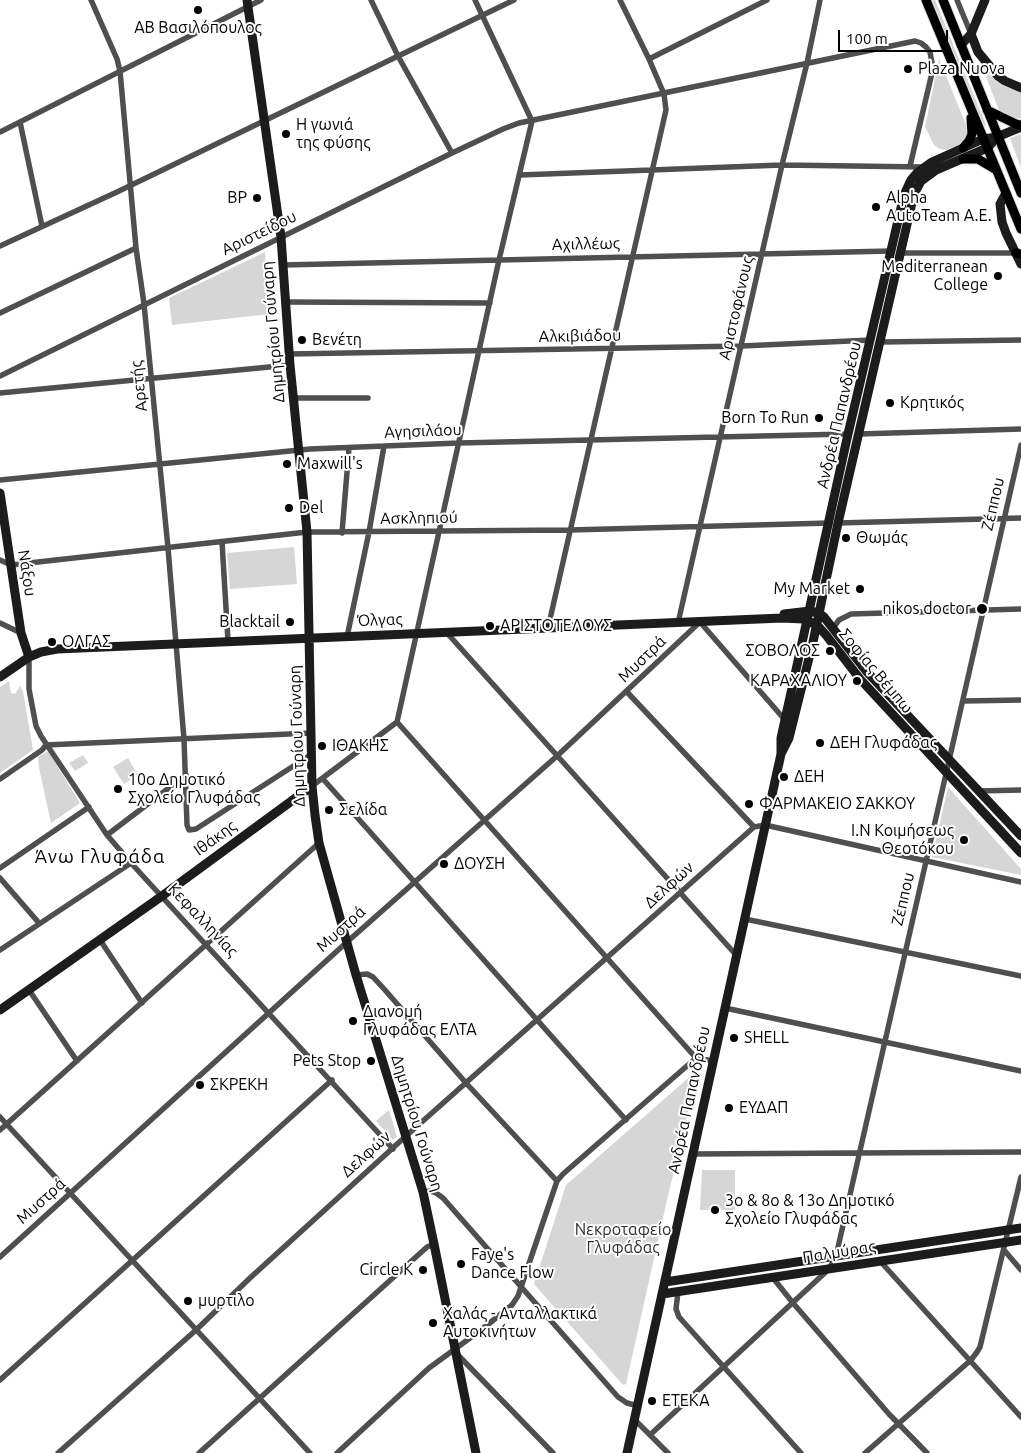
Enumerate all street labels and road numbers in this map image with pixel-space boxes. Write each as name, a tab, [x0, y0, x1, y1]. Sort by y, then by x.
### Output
street label: Αριστείδου	[218, 207, 300, 259]
street label: Αχιλλέως	[552, 234, 620, 254]
street label: Αριστοφάνους	[715, 254, 757, 362]
street label: Δημητρίου Γούναρη	[257, 260, 289, 404]
street label: Αλκιβιάδου	[539, 326, 621, 346]
street label: Ανδρέα Παπανδρέου	[813, 340, 865, 490]
street label: Αρετής	[127, 360, 151, 412]
street label: Αγησιλάου	[384, 420, 462, 442]
street label: Ζέππου	[978, 476, 1008, 532]
street label: Ασκληπιού	[380, 508, 458, 528]
street label: Νάξου	[14, 548, 40, 598]
street label: Όλγας	[357, 610, 403, 630]
street label: Σοφίας Βέμπω	[835, 625, 917, 717]
street label: Μυστρά	[614, 632, 670, 686]
street label: Δημητρίου Γούναρη	[285, 665, 309, 807]
street label: Ιθάκης	[190, 816, 240, 860]
street label: Δελφών	[640, 858, 698, 912]
street label: Ζέππου	[888, 871, 918, 927]
street label: Κεφαλληνίας	[164, 879, 242, 961]
street label: Μυστρά	[313, 902, 369, 956]
street label: Ανδρέα Παπανδρέου	[664, 1025, 714, 1175]
street label: Δημητρίου Γούναρη	[387, 1052, 447, 1194]
street label: Δελφών	[337, 1127, 395, 1181]
street label: Μυστρά	[13, 1174, 69, 1228]
street label: Παλμύρας	[801, 1237, 877, 1267]

